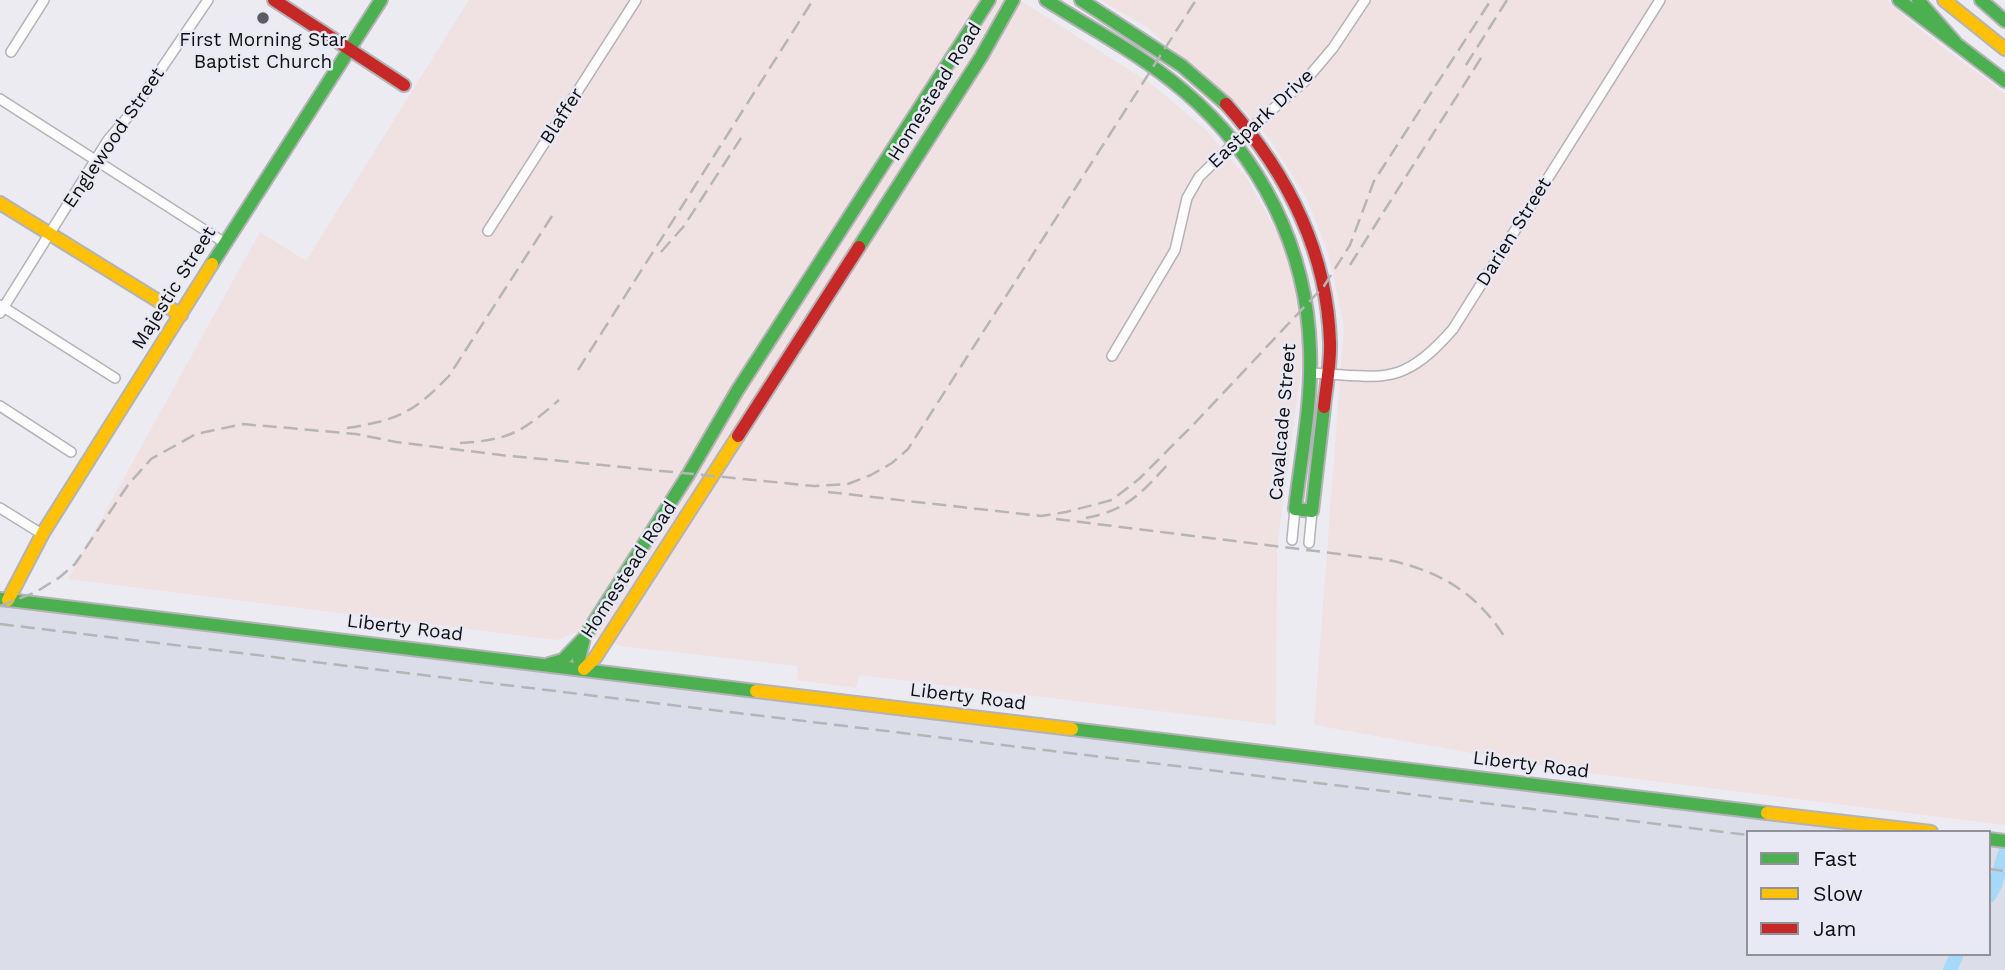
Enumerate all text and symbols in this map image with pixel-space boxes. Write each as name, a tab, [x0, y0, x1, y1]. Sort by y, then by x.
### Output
marker: First Morning Star Baptist Church	[255, 10, 271, 26]
street label: Homestead Road	[883, 19, 987, 165]
place label: First Morning Star Baptist Church	[179, 29, 347, 73]
street label: Englewood Street	[59, 63, 169, 213]
street label: Eastpark Drive	[1204, 64, 1318, 174]
street label: Blaffer	[535, 84, 589, 148]
street label: Darien Street	[1472, 174, 1556, 290]
street label: Majestic Street	[127, 223, 221, 353]
street label: Cavalcade Street	[1265, 343, 1301, 501]
street label: Homestead Road	[576, 497, 682, 643]
street label: Liberty Road	[345, 610, 465, 646]
street label: Liberty Road	[908, 679, 1028, 715]
street label: Liberty Road	[1471, 747, 1591, 783]
legend	[1746, 830, 1991, 956]
text: Fast	[1813, 846, 1857, 871]
text: Slow	[1813, 881, 1863, 906]
text: Jam	[1813, 916, 1856, 941]

